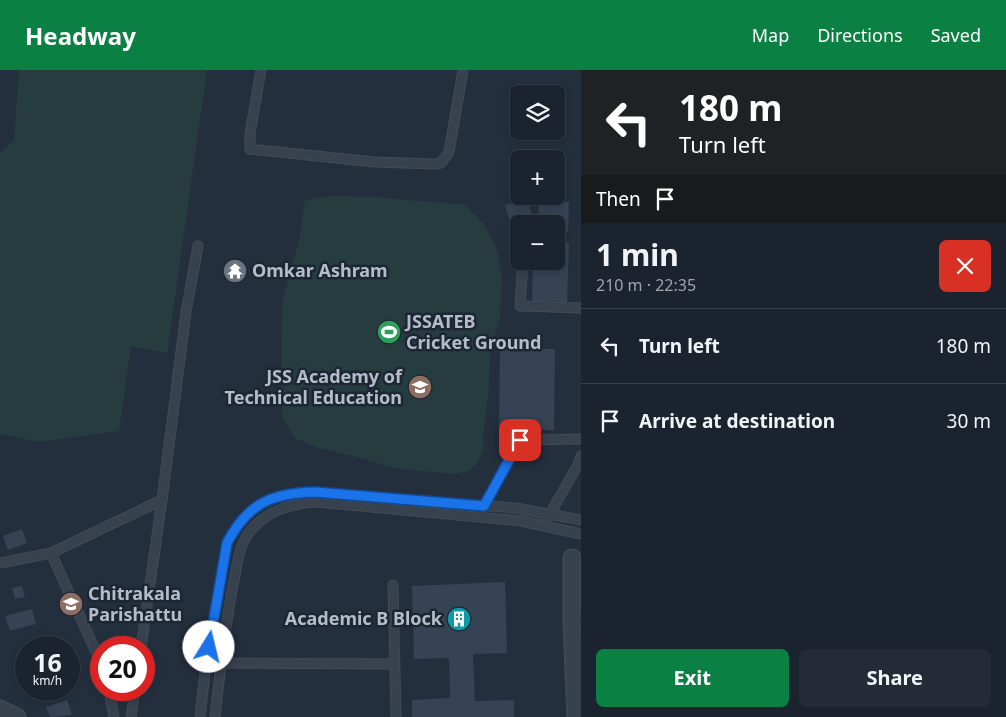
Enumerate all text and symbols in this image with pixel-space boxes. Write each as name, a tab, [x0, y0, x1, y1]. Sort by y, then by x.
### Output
text: Headway	[25, 19, 136, 52]
text: Map	[752, 23, 789, 47]
text: Directions	[817, 23, 903, 47]
text: Saved	[931, 23, 981, 47]
text: 180 m	[679, 84, 782, 131]
map controls	[510, 85, 565, 270]
button: layers	[510, 85, 565, 140]
icon: left	[596, 90, 661, 155]
text: Turn left	[679, 129, 766, 159]
button: +	[510, 150, 565, 205]
icon: arrive	[651, 185, 679, 213]
text: Then	[596, 186, 641, 212]
button: −	[510, 215, 565, 270]
text: 1 min	[596, 234, 679, 275]
button: close	[939, 240, 991, 292]
temple icon: Omkar Ashram	[222, 258, 248, 284]
place label: Omkar Ashram	[252, 258, 388, 282]
text: 210 m · 22:35	[596, 274, 696, 296]
place label: JSSATEB Cricket Ground	[404, 309, 541, 354]
sports icon: JSSATEB Cricket Ground	[376, 319, 402, 345]
icon: left	[596, 332, 624, 360]
text: Turn left	[639, 333, 720, 359]
text: 180 m	[936, 333, 991, 359]
place label: JSS Academy of Technical Education	[225, 364, 403, 409]
school or university icon: JSS Academy of Technical Education	[407, 374, 433, 400]
icon: arrive	[596, 407, 624, 435]
text: Arrive at destination	[639, 408, 835, 434]
text: 30 m	[947, 408, 991, 434]
pin	[499, 419, 541, 461]
icon: arrive	[506, 426, 534, 454]
place label: Chitrakala Parishattu	[88, 581, 182, 626]
school or university icon: Chitrakala Parishattu	[58, 591, 84, 617]
place label: Academic B Block	[285, 606, 443, 630]
building icon: Academic B Block	[446, 606, 472, 632]
position arrow	[182, 620, 234, 672]
speed limit sign: 20	[90, 636, 155, 701]
text: 16	[33, 645, 62, 679]
button: Exit	[596, 649, 789, 707]
button: Share	[799, 649, 991, 707]
text: km/h	[33, 672, 62, 689]

